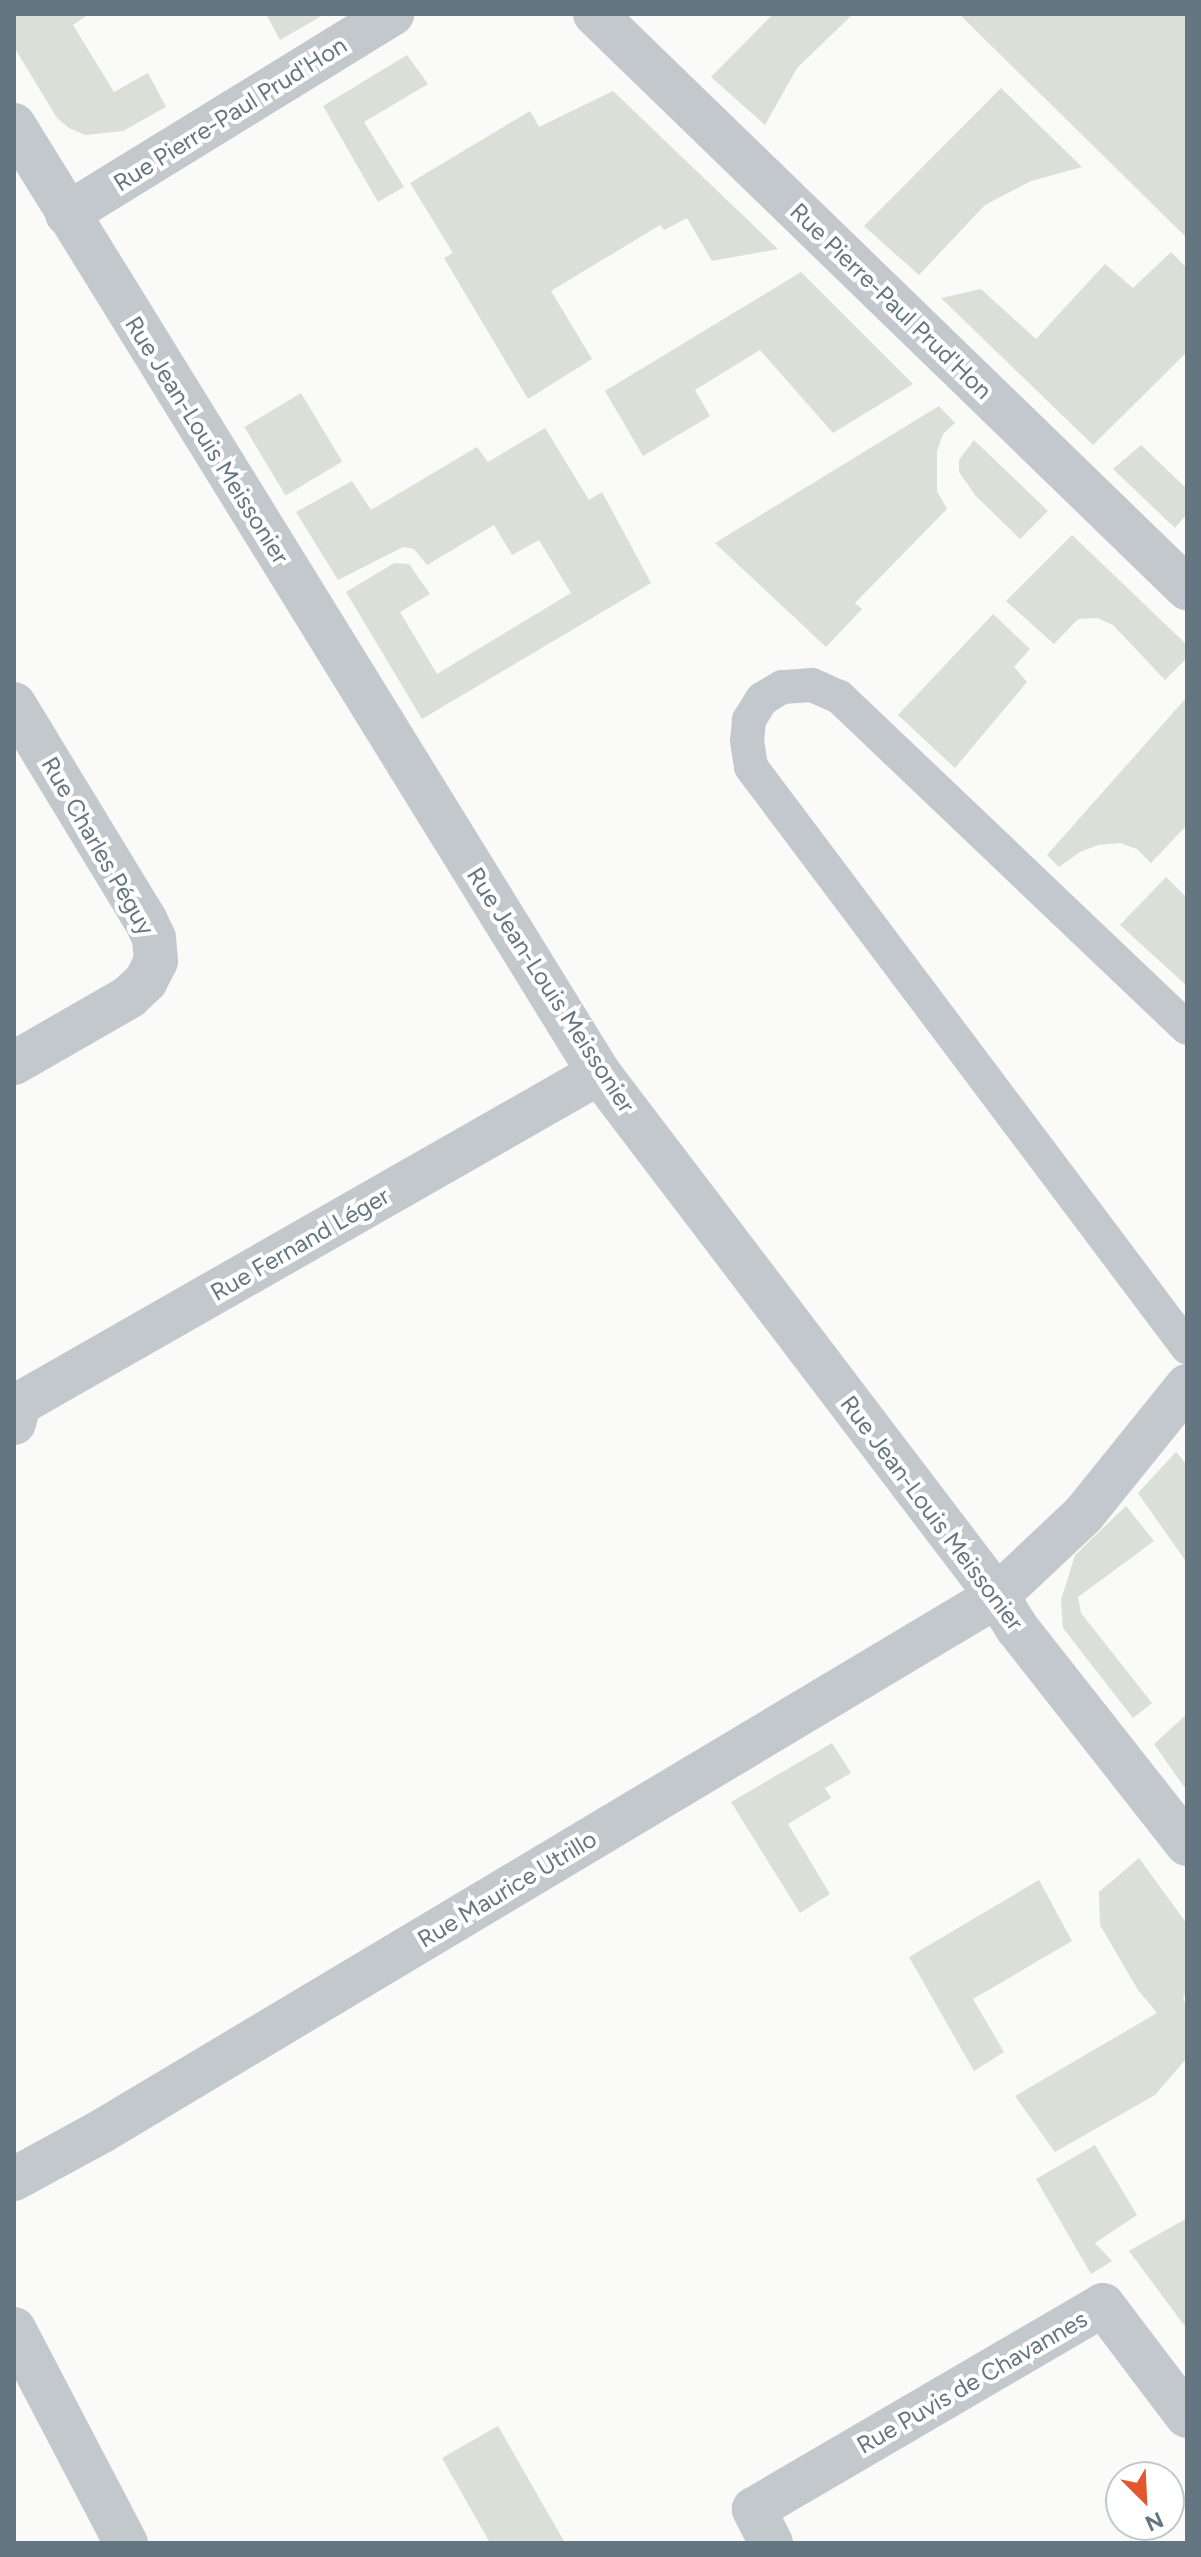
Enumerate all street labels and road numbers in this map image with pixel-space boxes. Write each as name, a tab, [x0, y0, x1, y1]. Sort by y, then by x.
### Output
street label: Rue Pierre-Paul Prud'Hon	[108, 30, 352, 198]
street label: Rue Pierre-Paul Prud'Hon	[784, 197, 998, 405]
street label: Rue Jean-Louis Meissonier	[119, 311, 295, 569]
street label: Rue Charles Péguy	[35, 752, 161, 940]
street label: Rue Jean-Louis Meissonier	[461, 862, 641, 1118]
street label: Rue Fernand Léger	[206, 1181, 394, 1307]
street label: Rue Jean-Louis Meissonier	[834, 1390, 1030, 1636]
street label: Rue Maurice Utrillo	[412, 1824, 602, 1954]
street label: Rue Puvis de Chavannes	[852, 2304, 1092, 2460]

